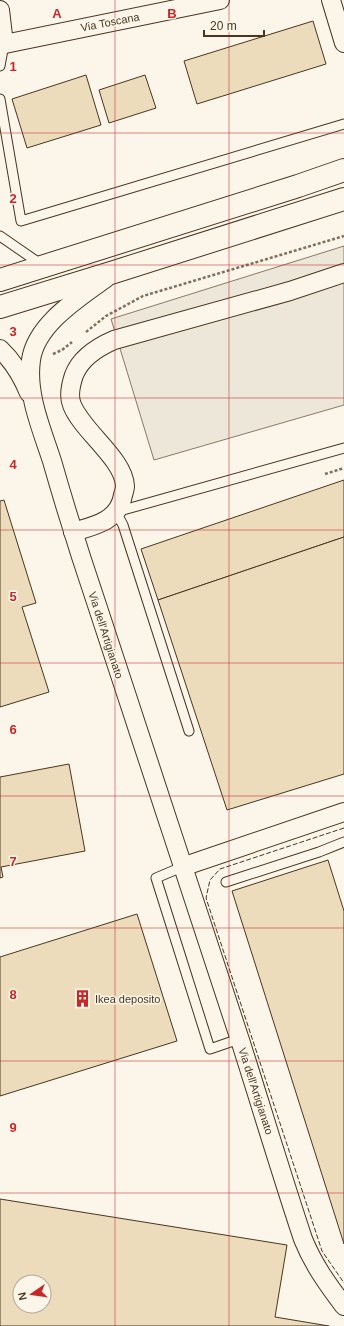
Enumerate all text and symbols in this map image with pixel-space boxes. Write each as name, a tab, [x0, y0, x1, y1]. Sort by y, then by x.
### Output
text: A	[52, 6, 62, 21]
text: B	[167, 6, 177, 21]
street label: Via Toscana	[80, 10, 141, 34]
scale bar	[204, 12, 264, 38]
text: 20 m	[210, 19, 237, 33]
text: 1	[9, 59, 17, 74]
text: 2	[9, 191, 17, 206]
text: 3	[9, 324, 17, 339]
text: 4	[9, 457, 17, 472]
text: 5	[9, 589, 17, 604]
street label: Via dell'Artigianato	[86, 590, 126, 680]
text: 6	[9, 722, 17, 737]
text: 7	[9, 854, 17, 869]
text: 8	[9, 987, 17, 1002]
building icon: Ikea deposito	[72, 989, 92, 1009]
place label: Ikea deposito	[95, 993, 160, 1005]
street label: Via dell'Artigianato	[236, 1046, 276, 1136]
text: 9	[9, 1120, 17, 1135]
north arrow	[12, 1274, 52, 1314]
text: N	[16, 1291, 29, 1301]

